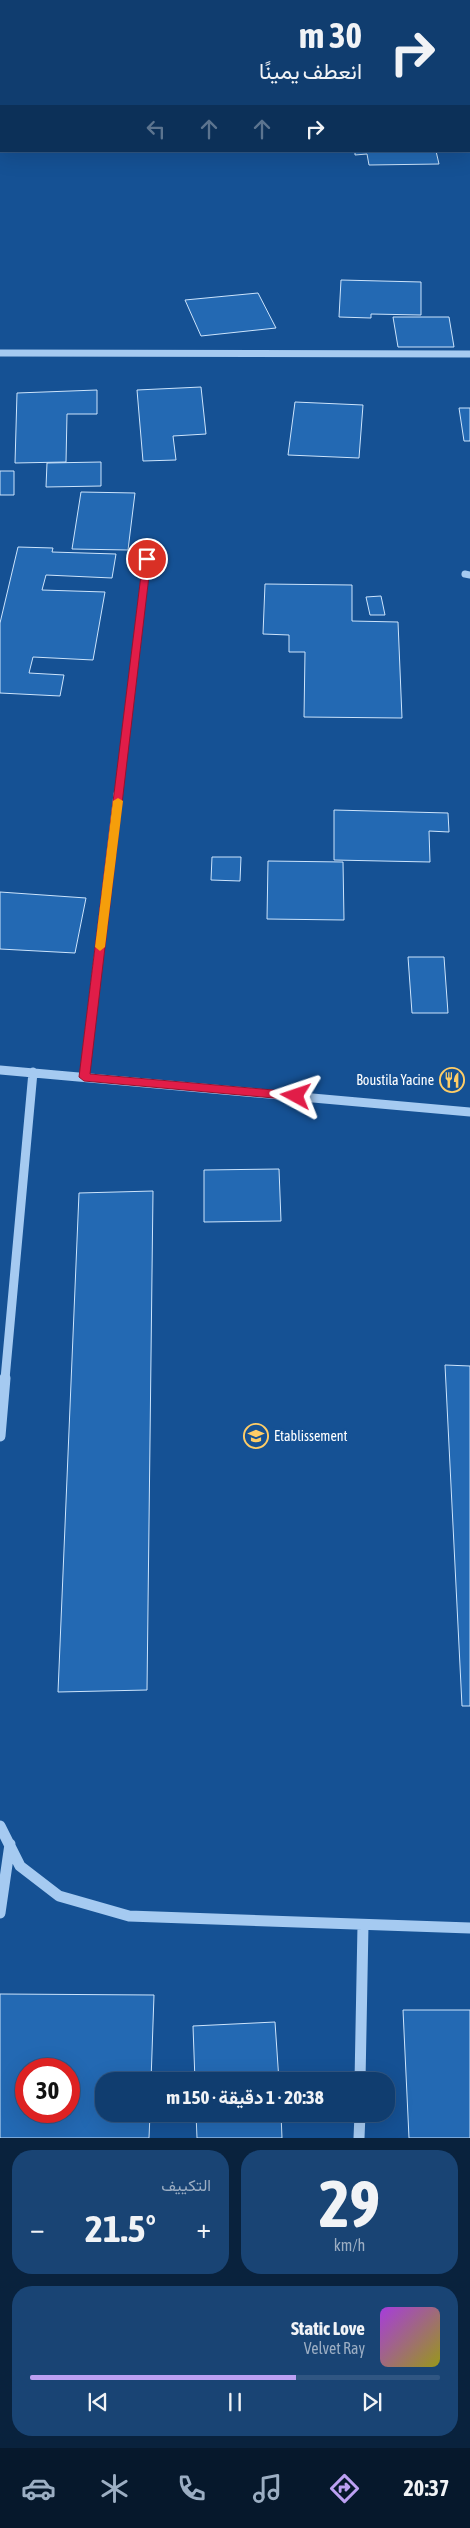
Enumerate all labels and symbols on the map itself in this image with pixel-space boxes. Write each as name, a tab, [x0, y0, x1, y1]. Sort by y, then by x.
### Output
pin	[126, 538, 168, 580]
restaurant icon: Boustila Yacine	[439, 1067, 465, 1093]
position arrow	[269, 1069, 321, 1121]
place label: Boustila Yacine	[356, 1072, 434, 1088]
school or university icon: Etablissement	[243, 1423, 269, 1449]
place label: Etablissement	[274, 1428, 348, 1444]
speed limit sign: 30	[15, 2058, 80, 2123]

